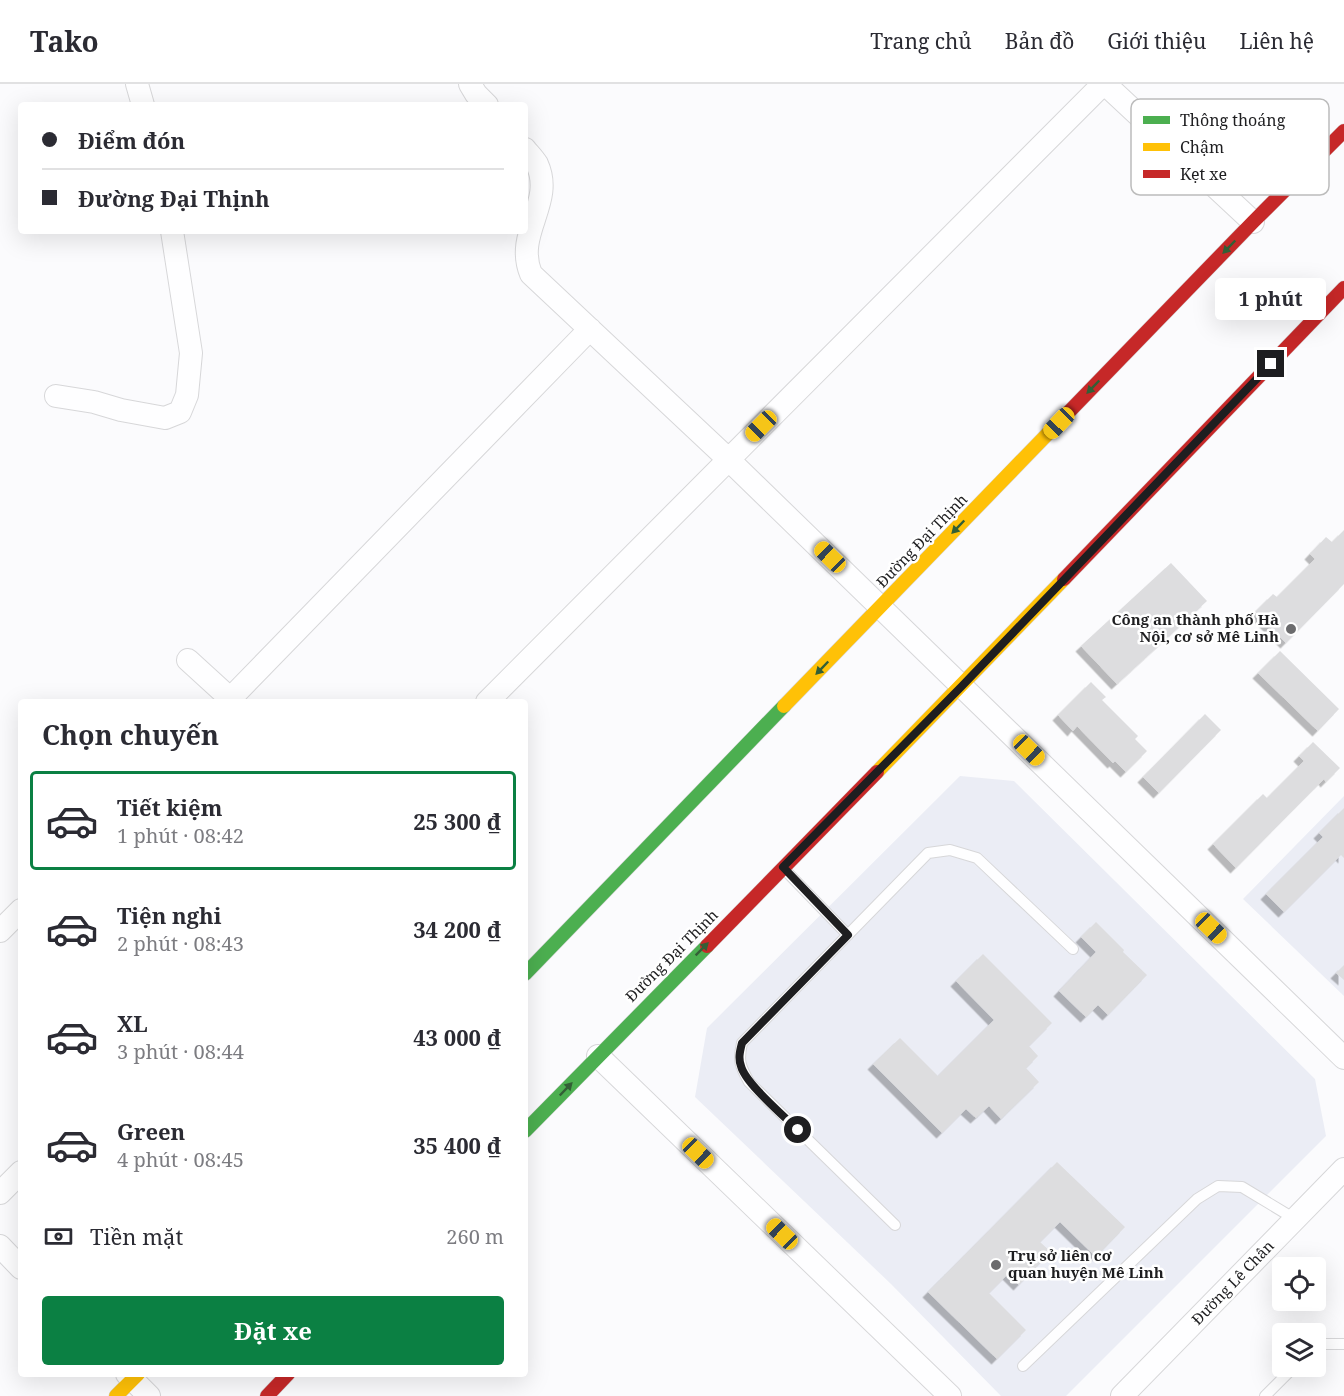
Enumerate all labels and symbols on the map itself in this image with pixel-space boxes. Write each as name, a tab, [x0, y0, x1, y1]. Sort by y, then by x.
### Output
legend	[1131, 99, 1329, 195]
text: Thông thoáng	[1180, 109, 1286, 131]
text: Chậm	[1180, 136, 1224, 158]
text: Kẹt xe	[1180, 163, 1227, 185]
one-way arrow	[1222, 240, 1236, 254]
callout: 1 phút	[1216, 277, 1326, 319]
route end	[1257, 350, 1284, 377]
one-way arrow	[1086, 380, 1100, 395]
car	[1040, 404, 1078, 442]
car	[742, 407, 780, 445]
street label: Đường Đại Thịnh	[871, 489, 971, 591]
one-way arrow	[951, 520, 965, 534]
car	[811, 538, 849, 576]
place label: Công an thành phố Hà Nội, cơ sở Mê Linh	[1111, 609, 1279, 646]
marker: Công an thành phố Hà Nội, cơ sở Mê Linh	[1284, 622, 1298, 636]
one-way arrow	[815, 660, 829, 675]
car	[1010, 731, 1048, 769]
street label: Đường Đại Thịnh	[621, 904, 722, 1006]
car	[1192, 909, 1230, 947]
one-way arrow	[695, 943, 709, 957]
one-way arrow	[558, 1082, 572, 1096]
route start	[784, 1116, 811, 1143]
car	[679, 1134, 717, 1172]
car	[763, 1215, 801, 1253]
street label: Đường Lê Chân	[1187, 1235, 1278, 1329]
place label: Trụ sở liên cơ quan huyện Mê Linh	[1008, 1245, 1164, 1282]
marker: Trụ sở liên cơ quan huyện Mê Linh	[989, 1258, 1003, 1272]

